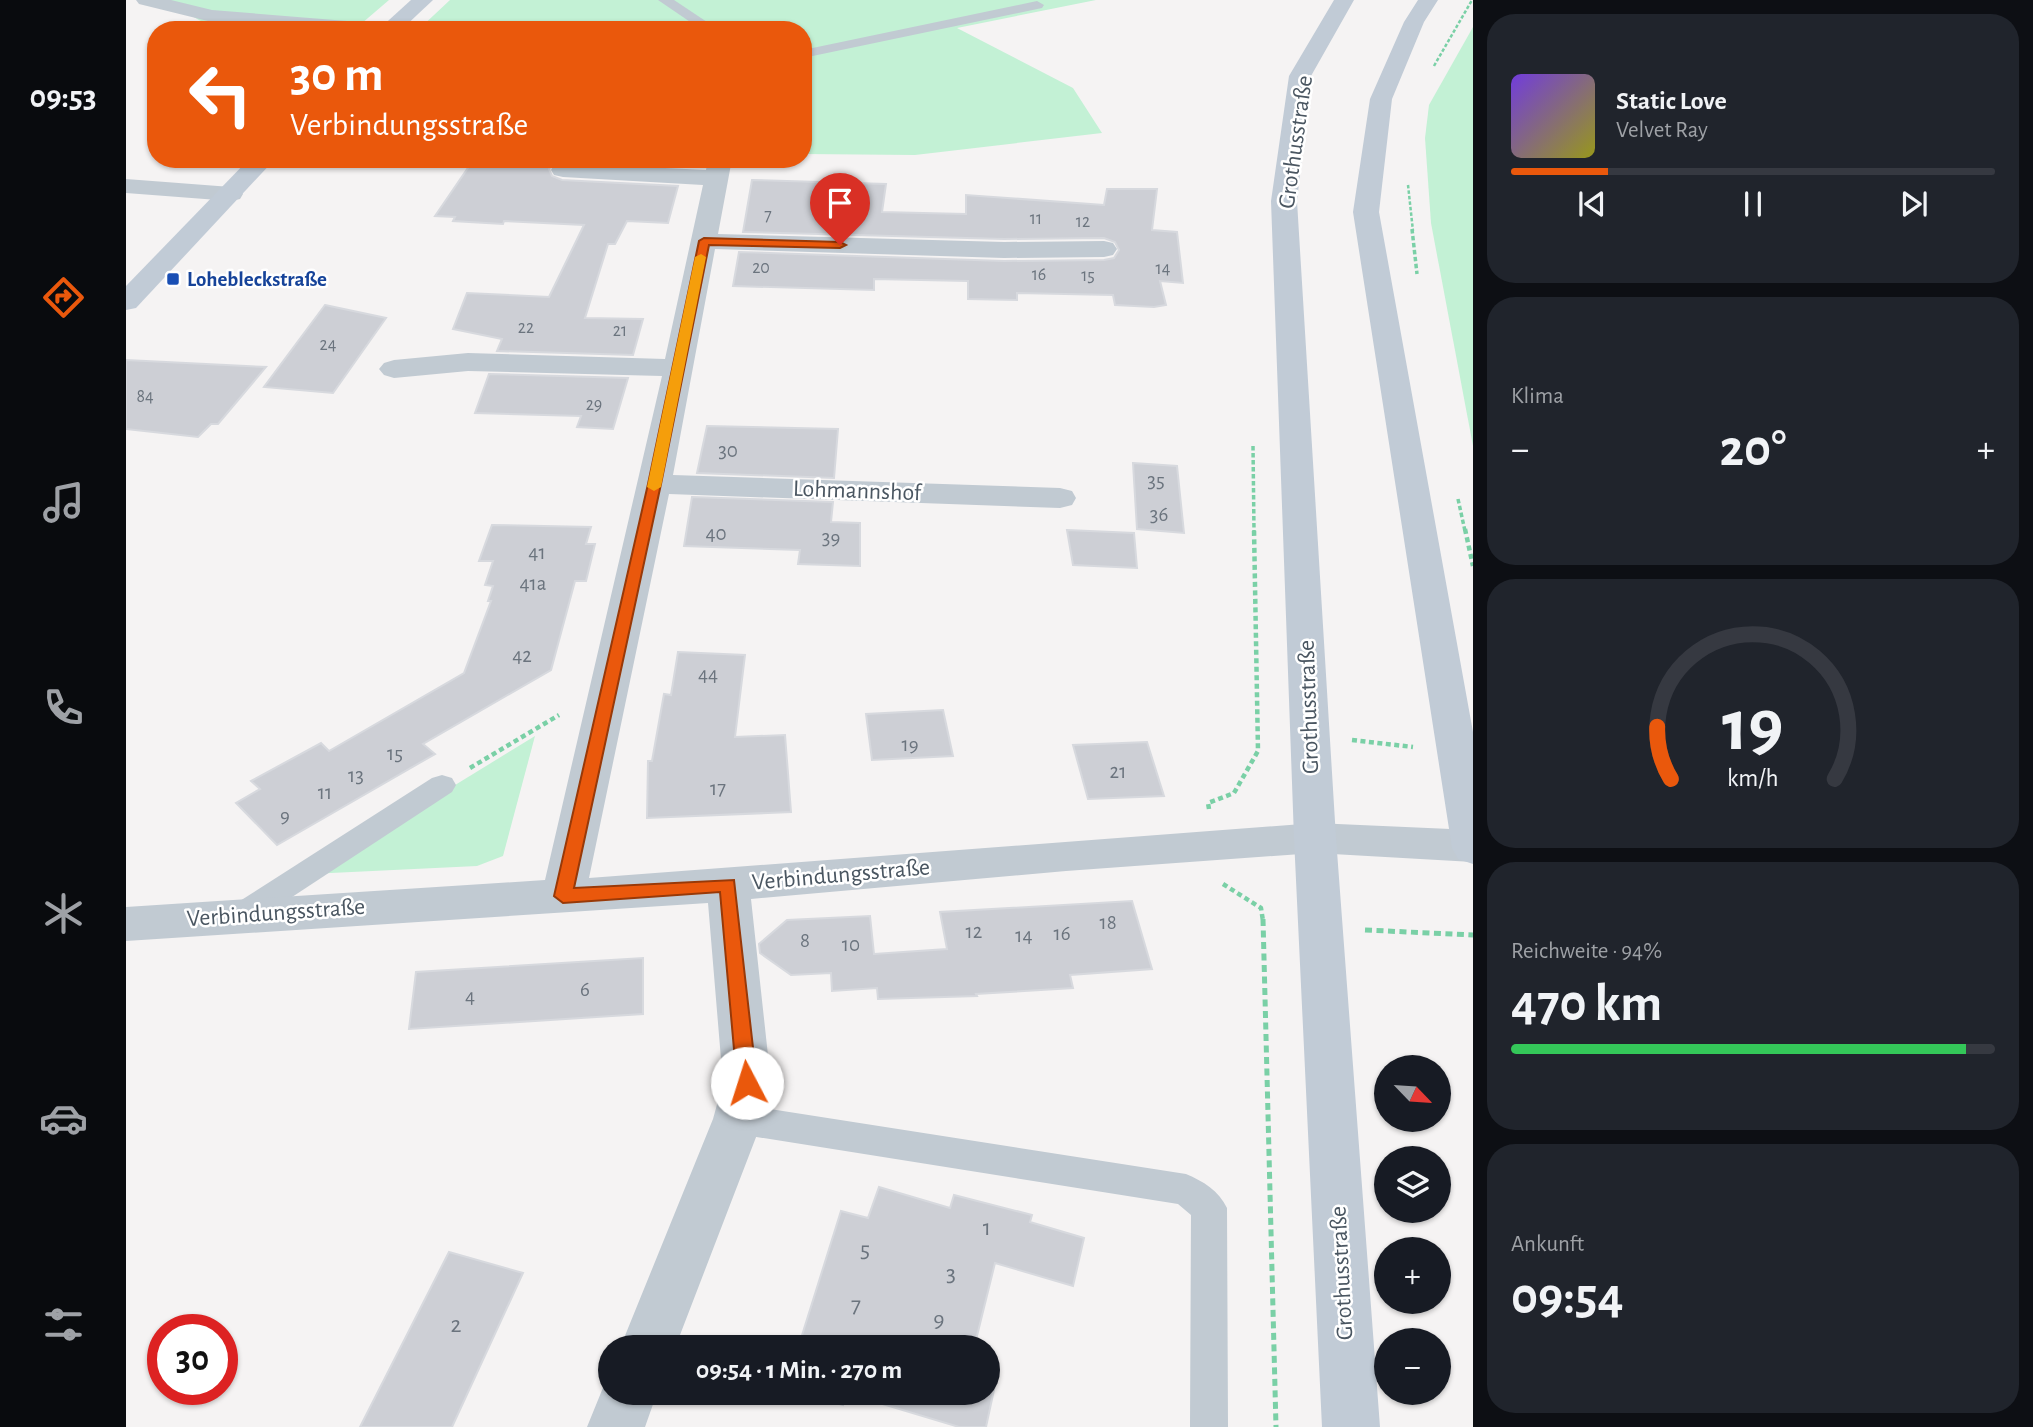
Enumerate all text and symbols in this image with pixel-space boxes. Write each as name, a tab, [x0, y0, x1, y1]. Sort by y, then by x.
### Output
icon: left	[175, 49, 266, 140]
text: 30 m	[290, 51, 384, 100]
street label: Grothusstraße	[1275, 74, 1317, 210]
text: 09:53	[29, 81, 97, 113]
text: Static Love	[1616, 88, 1727, 114]
text: Verbindungsstraße	[290, 109, 528, 141]
text: Velvet Ray	[1616, 119, 1708, 142]
pin	[810, 173, 870, 245]
icon: arrive	[821, 184, 859, 222]
icon: previous	[1573, 185, 1611, 223]
icon: pause	[1734, 185, 1772, 223]
icon: next	[1895, 185, 1933, 223]
house number: 7	[764, 207, 772, 225]
house number: 11	[1030, 210, 1042, 228]
house number: 12	[1076, 213, 1090, 231]
house number: 20	[752, 259, 770, 277]
house number: 14	[1156, 260, 1171, 278]
house number: 16	[1032, 266, 1046, 284]
house number: 15	[1081, 267, 1095, 285]
place label: Lohebleckstraße	[187, 269, 327, 290]
marker: Lohebleckstraße	[165, 271, 181, 287]
icon: directions	[39, 273, 88, 322]
house number: 22	[518, 319, 534, 337]
house number: 21	[613, 322, 627, 340]
house number: 24	[320, 336, 337, 354]
text: Klima	[1511, 385, 1564, 408]
house number: 84	[136, 388, 154, 406]
house number: 29	[586, 396, 602, 414]
text: 20°	[1720, 423, 1786, 475]
text: −	[1511, 431, 1529, 469]
text: +	[1977, 431, 1995, 469]
house number: 30	[718, 440, 738, 461]
house number: 35	[1147, 470, 1165, 491]
street label: Lohmannshof	[793, 477, 923, 505]
icon: music	[39, 478, 88, 527]
house number: 36	[1150, 504, 1168, 525]
house number: 40	[705, 523, 727, 544]
house number: 39	[822, 527, 840, 548]
house number: 41	[528, 542, 546, 563]
house number: 41a	[519, 573, 547, 594]
street label: Grothusstraße	[1295, 640, 1323, 774]
house number: 42	[512, 645, 532, 666]
house number: 44	[698, 664, 718, 685]
icon: phone	[39, 683, 88, 732]
text: 19	[1722, 692, 1784, 765]
house number: 19	[901, 734, 919, 755]
house number: 15	[387, 743, 403, 764]
house number: 21	[1110, 761, 1126, 782]
house number: 13	[348, 765, 364, 786]
text: km/h	[1727, 766, 1779, 791]
house number: 17	[710, 778, 726, 799]
house number: 11	[318, 782, 332, 803]
house number: 9	[280, 805, 290, 826]
street label: Verbindungsstraße	[751, 855, 931, 895]
icon: climate	[39, 889, 88, 938]
street label: Verbindungsstraße	[186, 895, 366, 931]
house number: 18	[1099, 912, 1117, 933]
house number: 12	[966, 921, 982, 942]
house number: 16	[1053, 923, 1071, 944]
house number: 14	[1015, 925, 1033, 946]
house number: 8	[800, 930, 810, 951]
house number: 10	[842, 934, 860, 955]
text: Reichweite · 94%	[1511, 940, 1662, 963]
text: 470 km	[1511, 978, 1662, 1030]
house number: 6	[580, 979, 590, 1000]
house number: 4	[465, 986, 475, 1007]
position arrow	[710, 1046, 784, 1120]
north arrow	[1374, 1055, 1451, 1132]
map controls	[1374, 1055, 1451, 1405]
icon: car	[39, 1094, 88, 1143]
button: layers	[1374, 1146, 1451, 1223]
street label: Grothusstraße	[1327, 1205, 1357, 1341]
house number: 1	[983, 1216, 991, 1240]
text: Ankunft	[1511, 1233, 1584, 1256]
button: +	[1374, 1237, 1451, 1314]
house number: 5	[860, 1238, 870, 1262]
house number: 3	[946, 1262, 956, 1286]
text: 09:54	[1511, 1271, 1624, 1323]
house number: 7	[851, 1293, 861, 1317]
icon: filters	[39, 1300, 88, 1349]
house number: 9	[933, 1308, 945, 1332]
house number: 2	[451, 1313, 462, 1337]
speed limit sign: 30	[147, 1314, 238, 1405]
button: −	[1374, 1328, 1451, 1405]
text: 09:54 · 1 Min. · 270 m	[696, 1357, 902, 1383]

